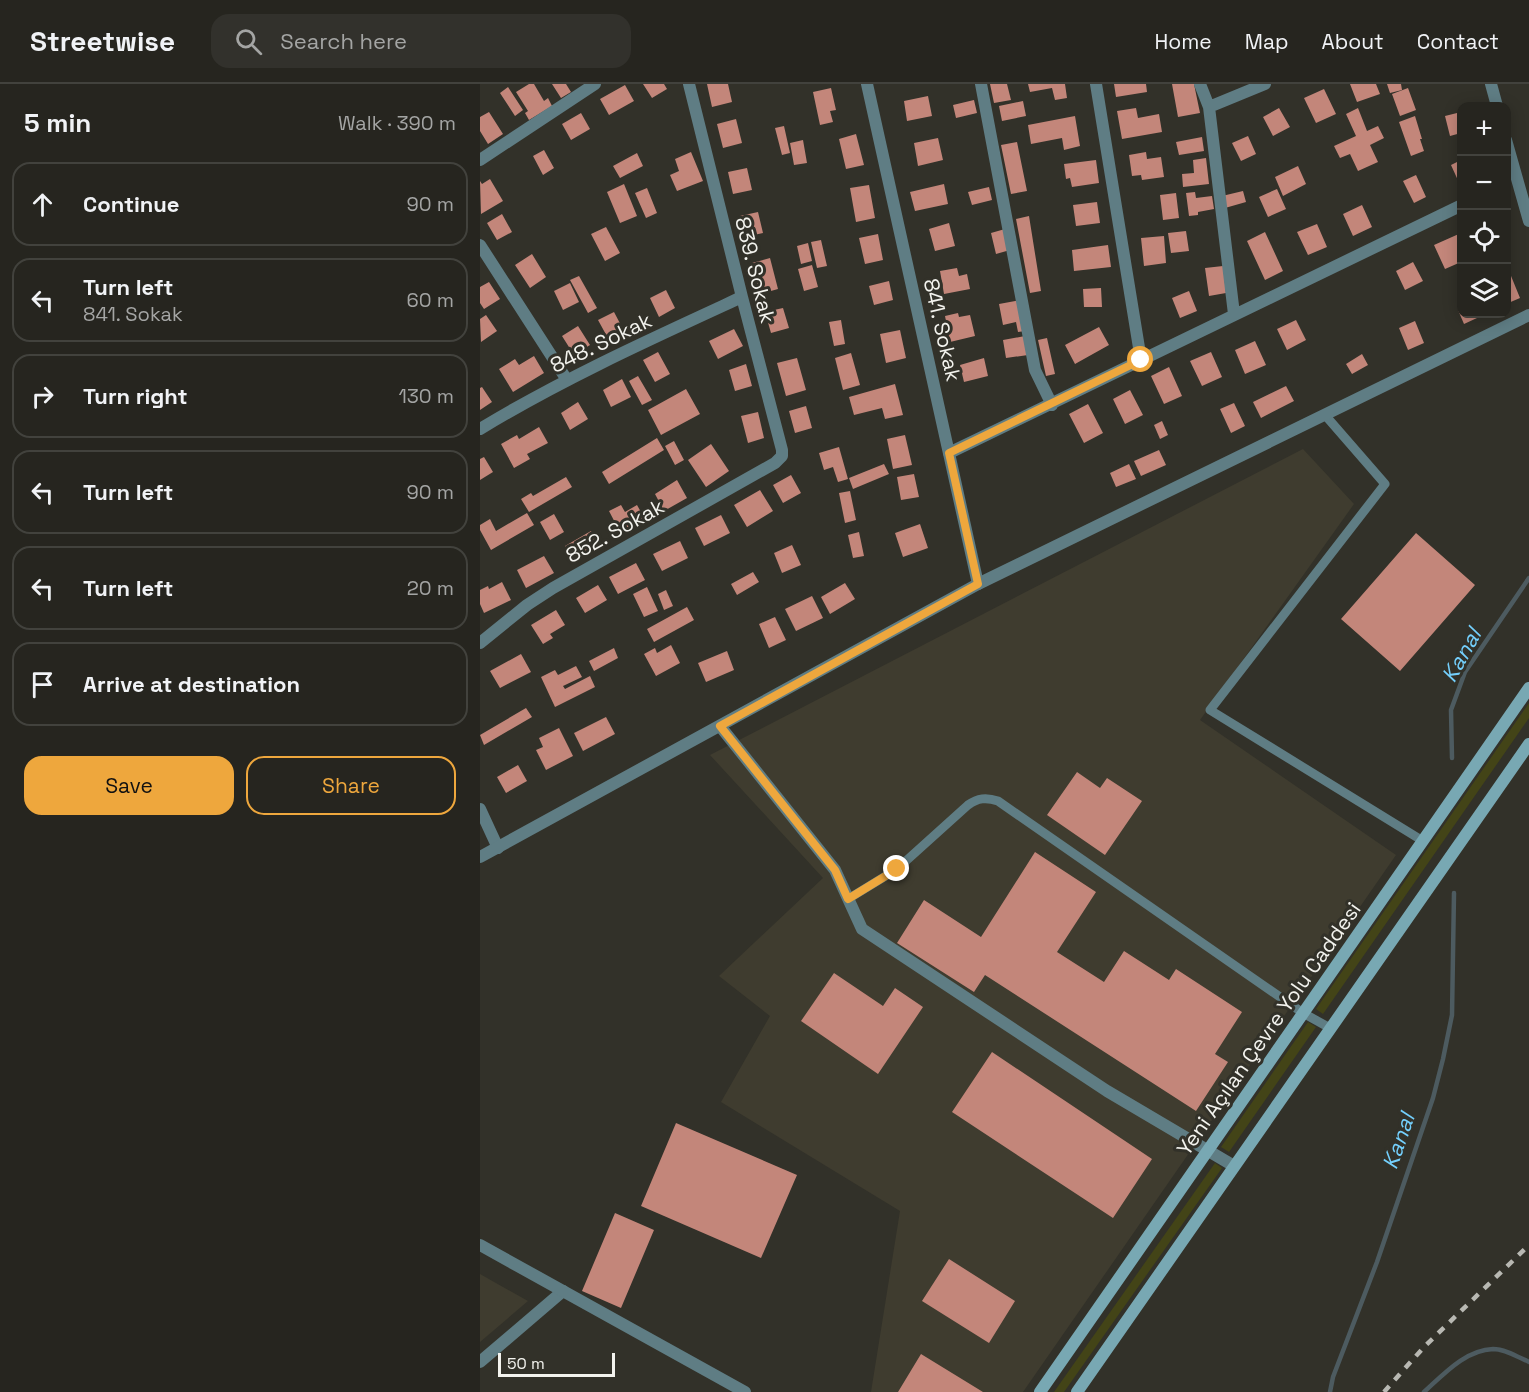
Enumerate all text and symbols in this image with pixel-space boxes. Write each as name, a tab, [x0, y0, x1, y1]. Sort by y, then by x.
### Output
search box	[211, 14, 631, 68]
text: Streetwise	[30, 23, 175, 59]
icon: search	[232, 25, 265, 58]
text: Search here	[280, 27, 407, 55]
text: Home	[1154, 28, 1212, 55]
text: Map	[1245, 28, 1289, 55]
text: About	[1322, 28, 1384, 55]
text: Contact	[1417, 28, 1499, 55]
map controls	[1457, 102, 1511, 318]
button: +	[1457, 102, 1511, 156]
text: 5 min	[24, 106, 91, 140]
text: Walk · 390 m	[338, 110, 456, 136]
button: −	[1457, 156, 1511, 210]
icon: ahead	[26, 188, 59, 221]
text: Continue	[83, 190, 179, 218]
text: 90 m	[407, 191, 454, 217]
button: locate	[1457, 210, 1511, 264]
street label: 839. Sokak	[729, 214, 782, 326]
button: layers	[1457, 264, 1511, 318]
text: Turn left	[83, 273, 173, 301]
street label: 841. Sokak	[918, 276, 967, 384]
icon: left	[26, 284, 59, 317]
text: 60 m	[407, 287, 454, 313]
text: 841. Sokak	[83, 301, 183, 327]
street label: 848. Sokak	[546, 306, 656, 379]
route start	[1127, 346, 1153, 372]
icon: right	[26, 380, 59, 413]
text: Turn right	[83, 382, 188, 410]
text: 130 m	[398, 383, 454, 409]
icon: left	[26, 476, 59, 509]
text: Turn left	[83, 478, 173, 506]
text: 90 m	[407, 479, 454, 505]
street label: 852. Sokak	[561, 492, 669, 569]
icon: left	[26, 572, 59, 605]
text: Turn left	[83, 574, 173, 602]
text: 20 m	[407, 575, 454, 601]
water label: Kanal	[1435, 621, 1488, 687]
icon: arrive	[26, 668, 59, 701]
text: Arrive at destination	[83, 670, 300, 698]
button: Save	[24, 756, 234, 815]
button: Share	[246, 756, 456, 815]
route end	[883, 855, 909, 881]
street label: Yeni Açılan Çevre Yolu Caddesi	[1171, 897, 1367, 1161]
water label: Kanal	[1375, 1107, 1421, 1173]
scale bar	[498, 1350, 615, 1378]
text: 50 m	[507, 1353, 545, 1374]

